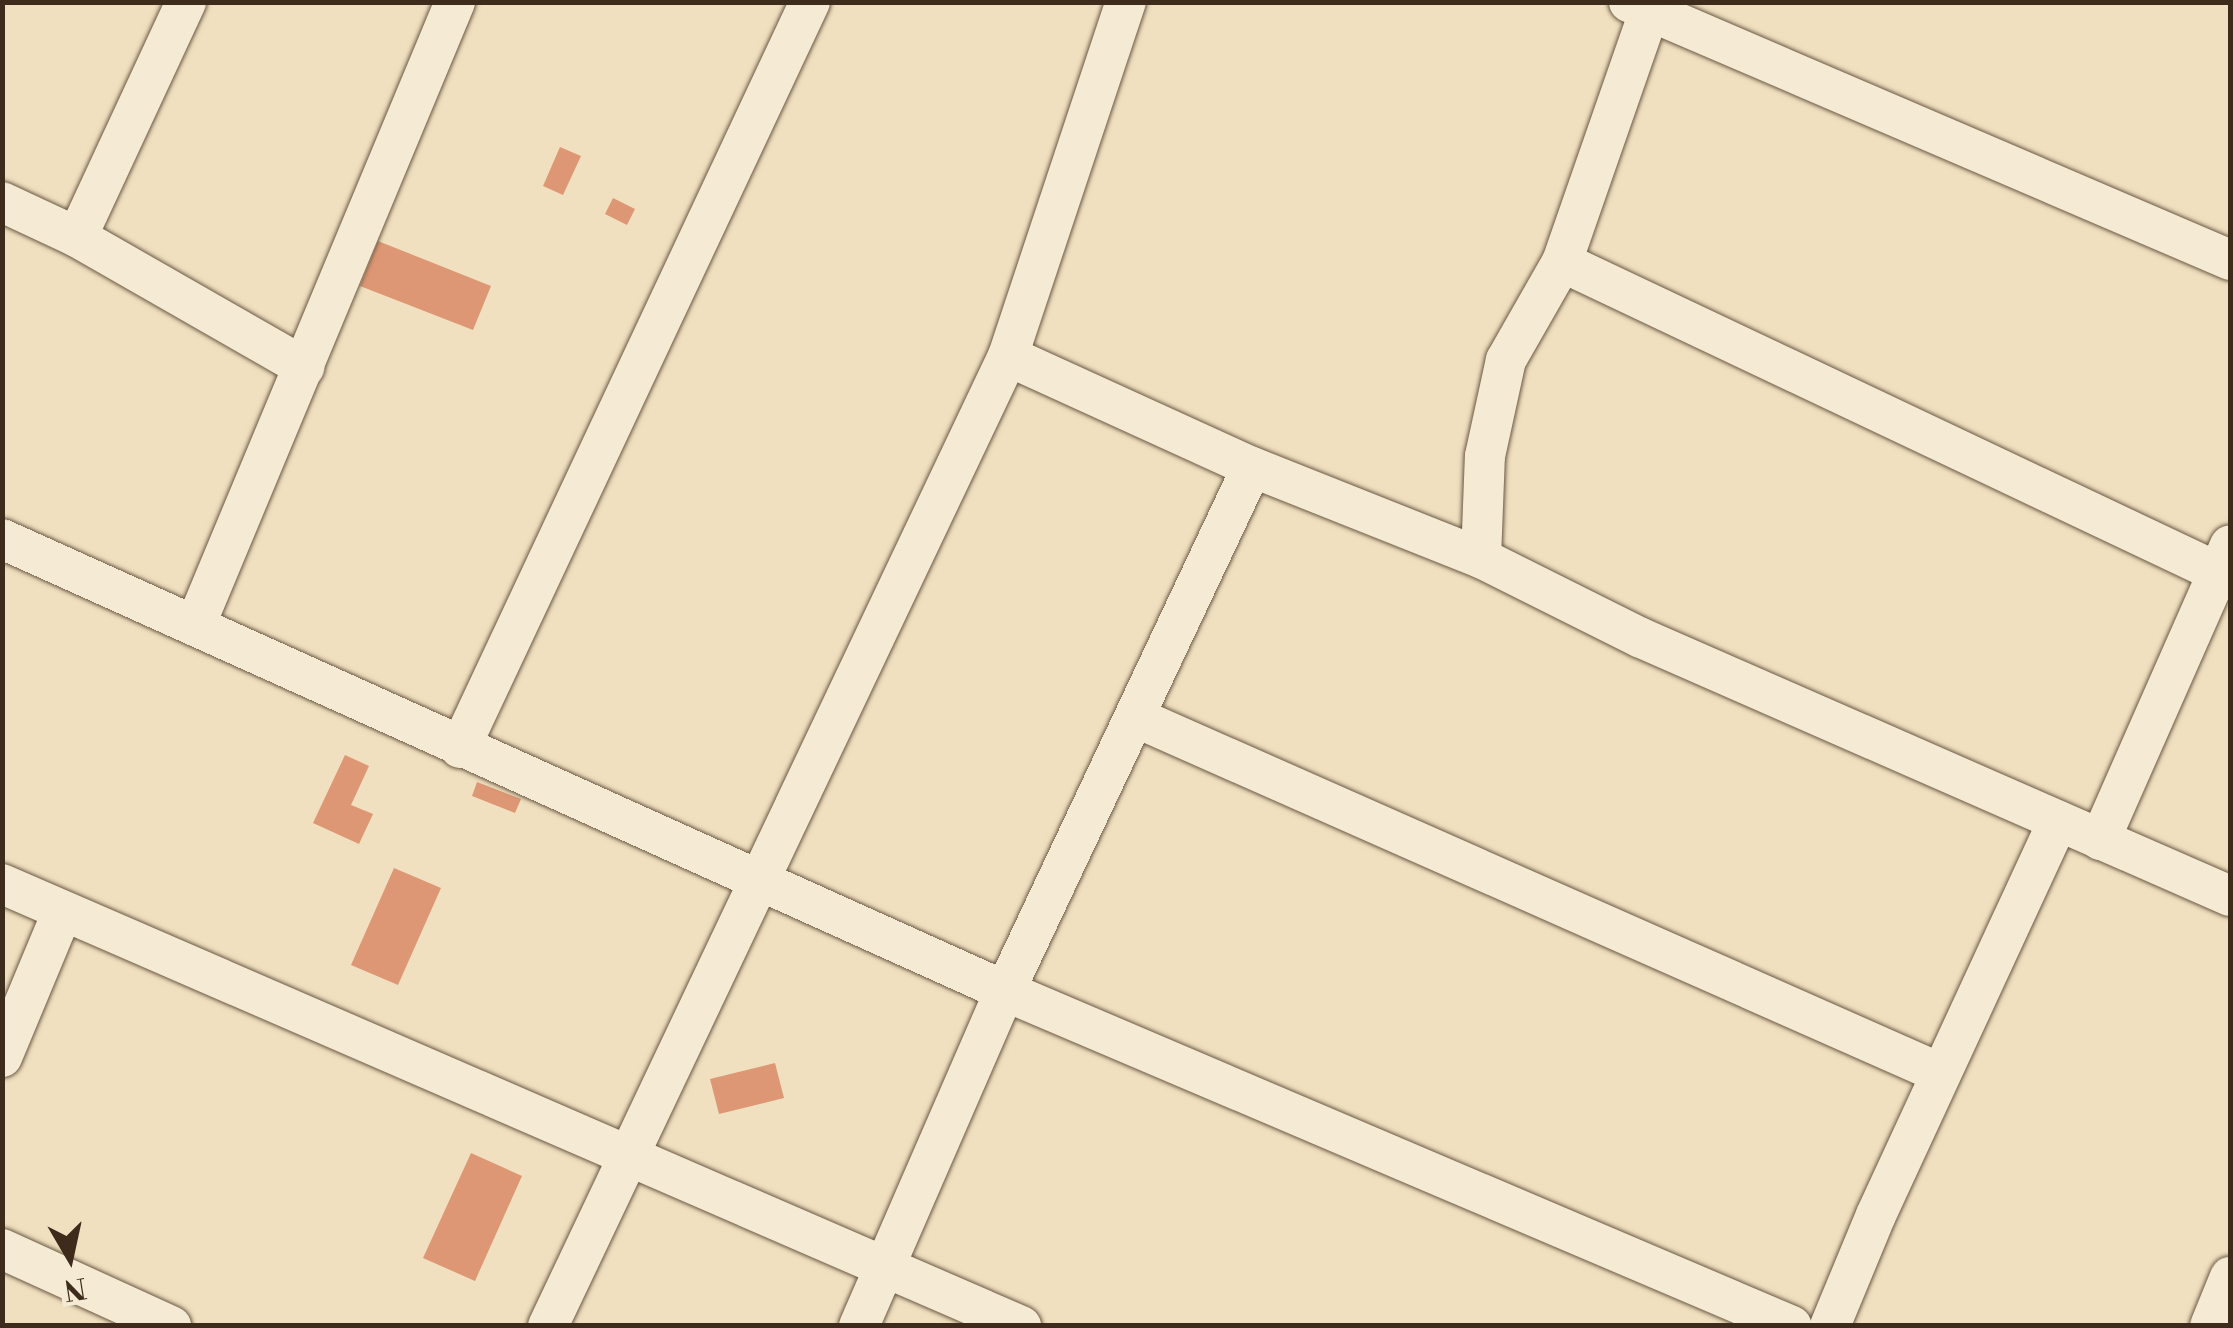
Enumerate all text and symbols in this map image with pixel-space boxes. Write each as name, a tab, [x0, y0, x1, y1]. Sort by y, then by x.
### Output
north arrow	[20, 1208, 120, 1308]
text: N	[61, 1269, 88, 1307]

